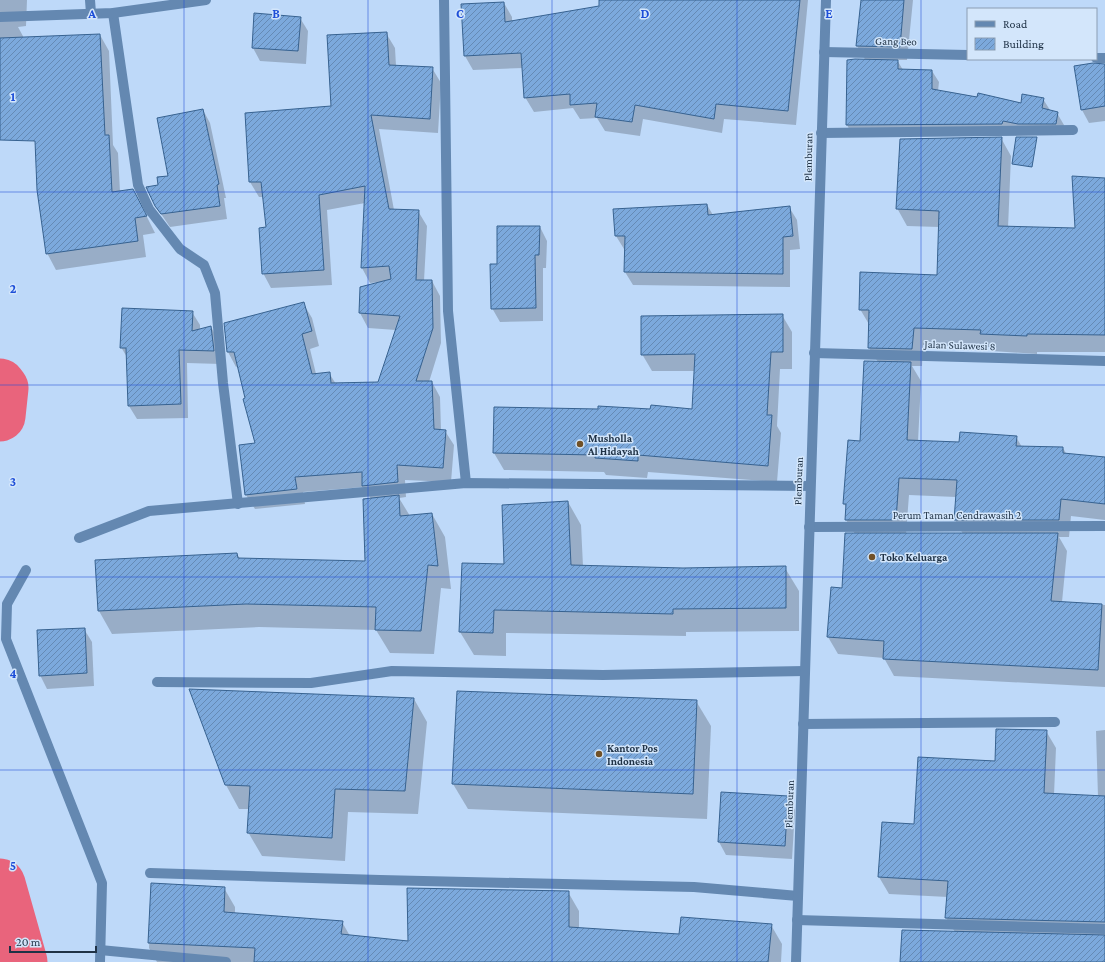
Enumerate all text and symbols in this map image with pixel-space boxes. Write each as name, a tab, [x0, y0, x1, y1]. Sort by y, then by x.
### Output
text: A	[87, 6, 96, 21]
text: B	[272, 6, 280, 21]
text: C	[456, 6, 464, 21]
text: D	[641, 6, 650, 21]
text: E	[825, 6, 833, 21]
legend	[967, 8, 1097, 60]
text: Road	[1003, 17, 1028, 31]
street label: Gang Beo	[875, 35, 917, 48]
text: Building	[1003, 37, 1044, 51]
text: 1	[11, 89, 16, 104]
street label: Plemburan	[802, 133, 814, 181]
text: 2	[10, 281, 17, 296]
street label: Jalan Sulawesi 8	[923, 338, 996, 353]
place label: Musholla Al Hidayah	[587, 432, 639, 457]
marker: Musholla Al Hidayah	[575, 439, 585, 449]
street label: Plemburan	[791, 457, 805, 505]
text: 3	[10, 474, 16, 489]
street label: Perum Taman Cendrawasih 2	[893, 509, 1021, 521]
place label: Toko Keluarga	[880, 551, 948, 563]
marker: Toko Keluarga	[867, 552, 877, 562]
text: 4	[9, 666, 17, 681]
place label: Kantor Pos Indonesia	[607, 742, 658, 767]
marker: Kantor Pos Indonesia	[594, 749, 604, 759]
street label: Plemburan	[782, 780, 796, 828]
text: 5	[10, 858, 16, 873]
scale bar	[10, 928, 96, 954]
text: 20 m	[16, 935, 41, 949]

